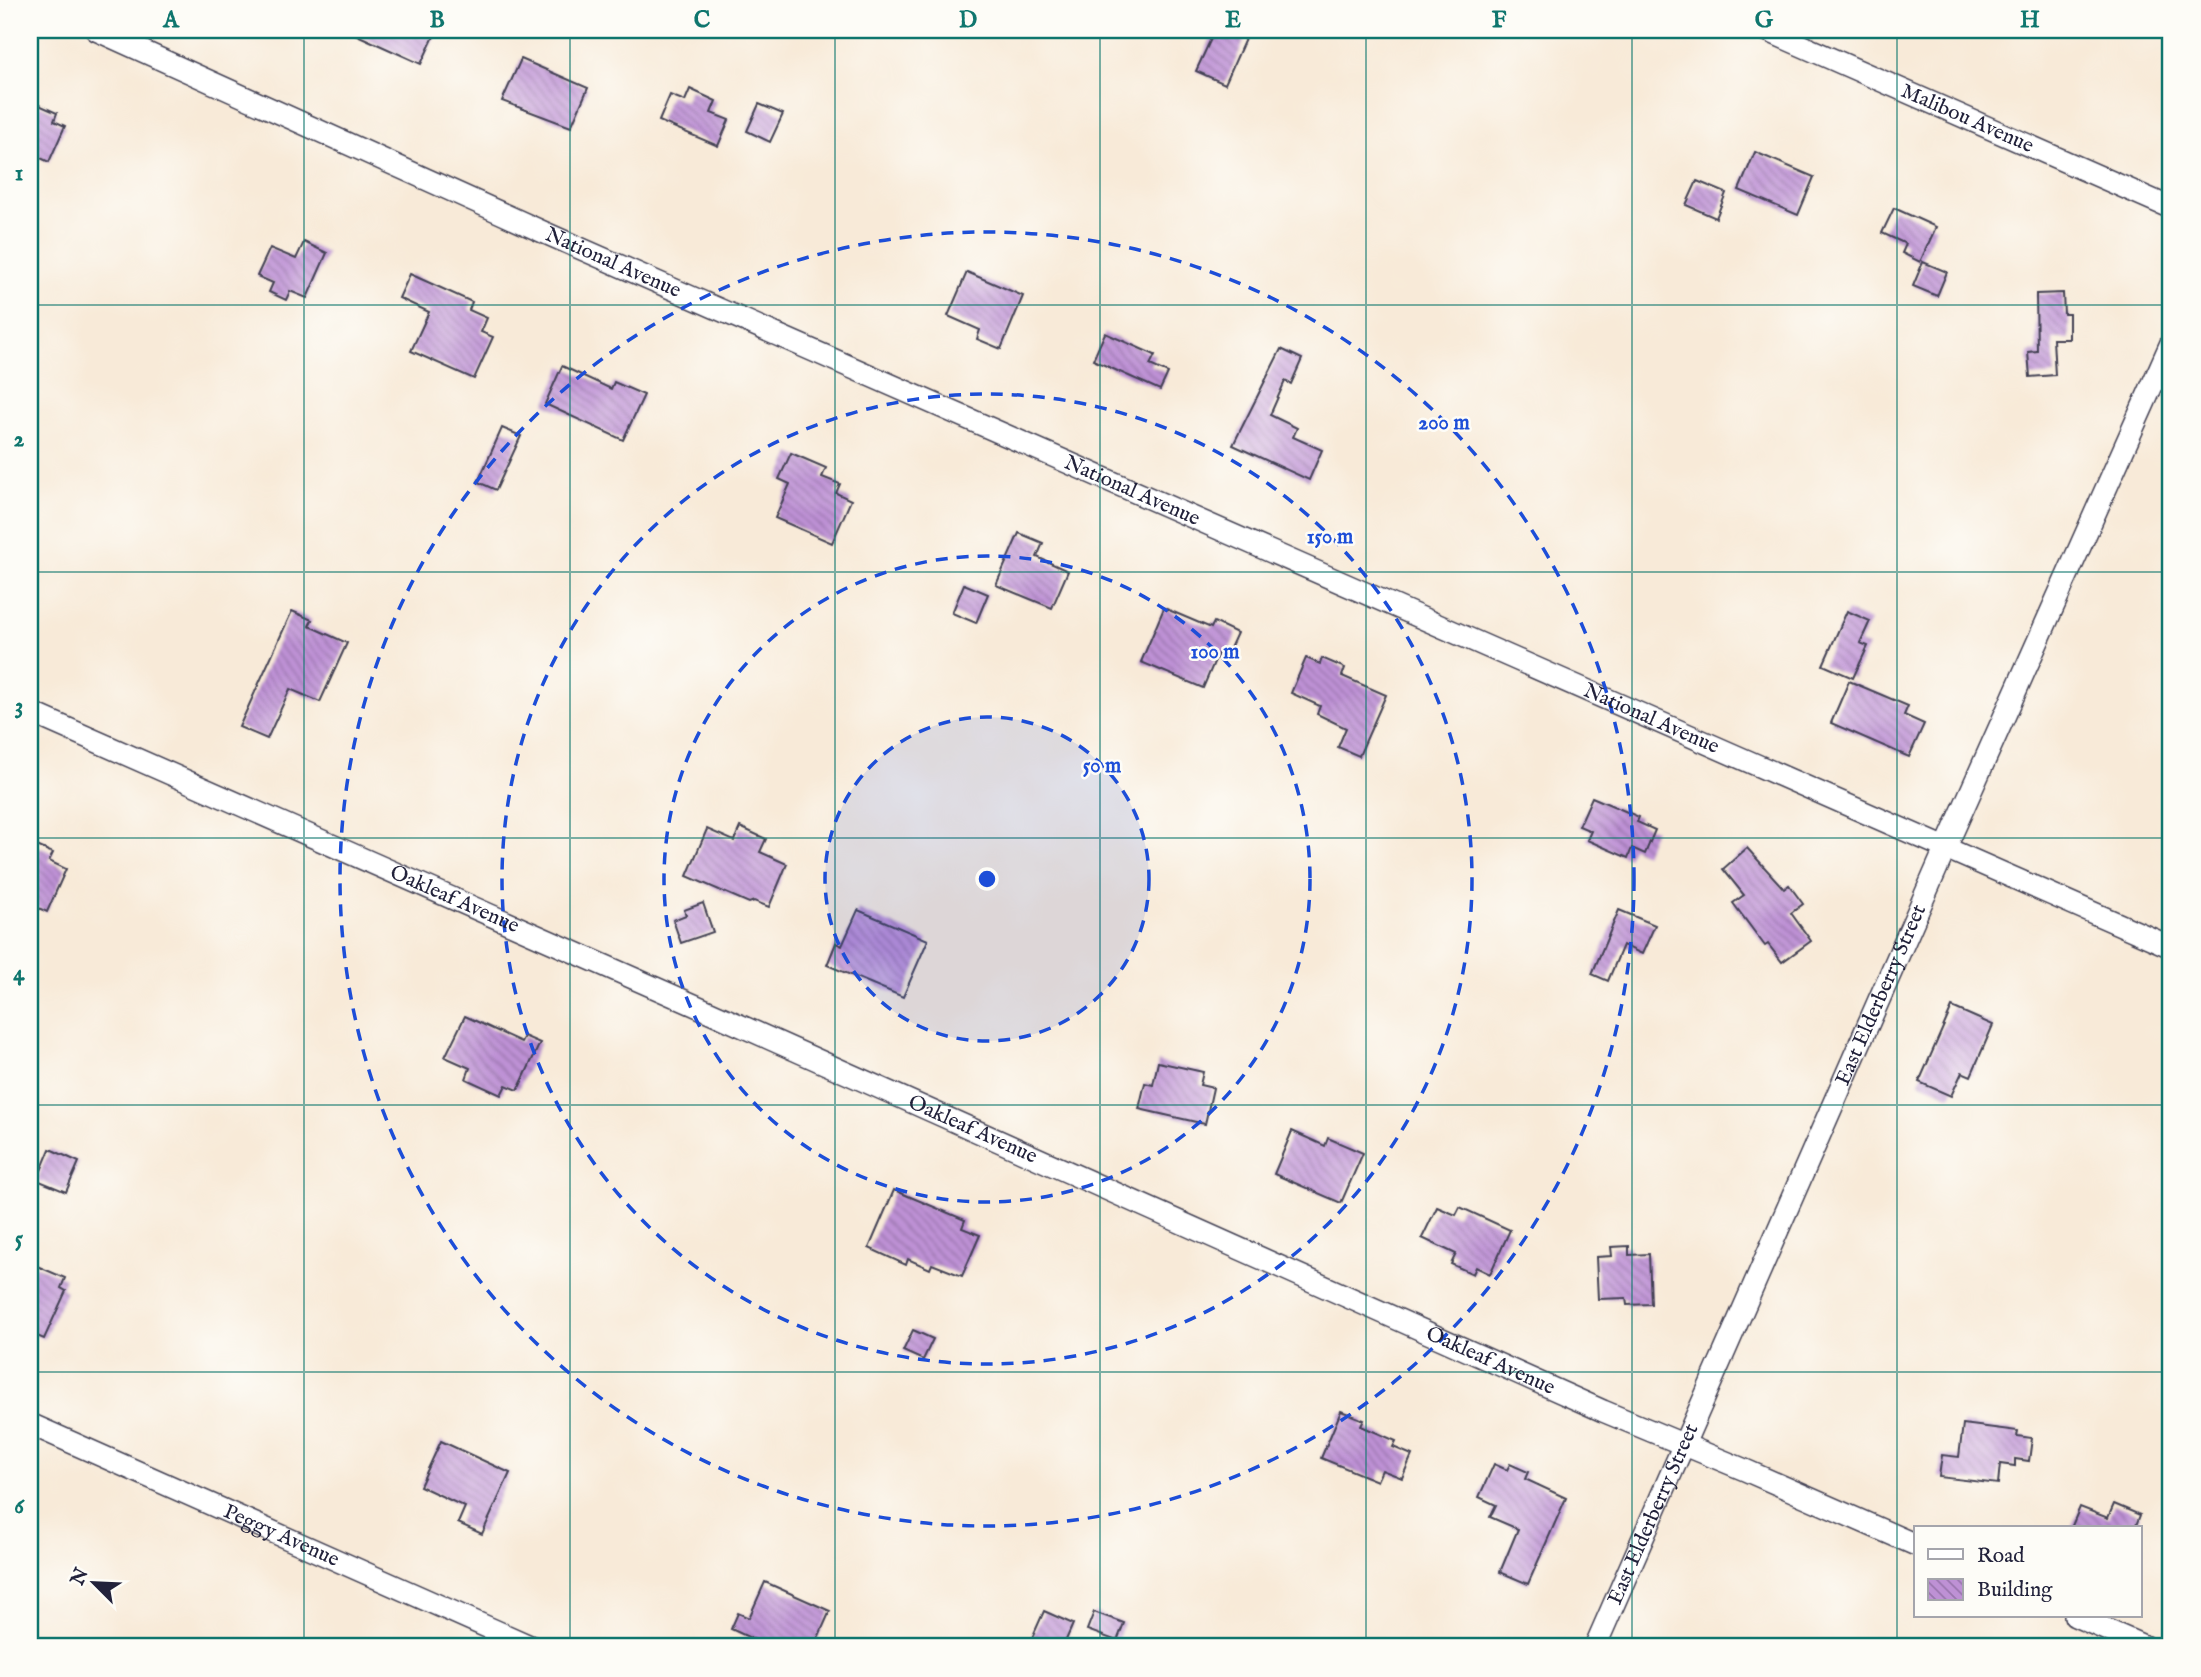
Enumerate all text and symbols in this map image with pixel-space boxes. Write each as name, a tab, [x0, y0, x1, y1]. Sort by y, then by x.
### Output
text: A	[162, 6, 180, 35]
text: B	[429, 6, 445, 35]
text: C	[694, 6, 711, 35]
text: D	[959, 6, 977, 35]
text: E	[1225, 6, 1241, 35]
text: F	[1492, 6, 1507, 35]
text: G	[1755, 6, 1774, 35]
text: H	[2020, 6, 2040, 35]
street label: Malibou Avenue	[1897, 78, 2038, 160]
text: 1	[15, 159, 23, 188]
street label: National Avenue	[541, 221, 685, 305]
text: 200 m	[1418, 410, 1470, 437]
text: 2	[14, 425, 25, 454]
street label: National Avenue	[1060, 449, 1205, 533]
text: 150 m	[1307, 524, 1354, 551]
text: 100 m	[1190, 639, 1240, 666]
street label: National Avenue	[1579, 677, 1724, 761]
text: 3	[15, 692, 23, 721]
text: 50 m	[1083, 753, 1122, 780]
street label: Oakleaf Avenue	[386, 859, 524, 940]
centre of rings	[975, 867, 999, 891]
street label: East Elderberry Street	[1830, 900, 1933, 1090]
text: 4	[13, 959, 25, 988]
street label: Oakleaf Avenue	[904, 1089, 1042, 1170]
text: 5	[15, 1225, 24, 1254]
street label: Oakleaf Avenue	[1422, 1320, 1559, 1401]
street label: East Elderberry Street	[1602, 1419, 1705, 1609]
text: 6	[14, 1492, 25, 1521]
street label: Peggy Avenue	[219, 1498, 344, 1573]
legend	[1914, 1526, 2142, 1618]
text: Road	[1977, 1543, 2025, 1570]
north arrow	[60, 1548, 130, 1618]
text: N	[66, 1564, 95, 1590]
text: Building	[1977, 1577, 2053, 1604]

